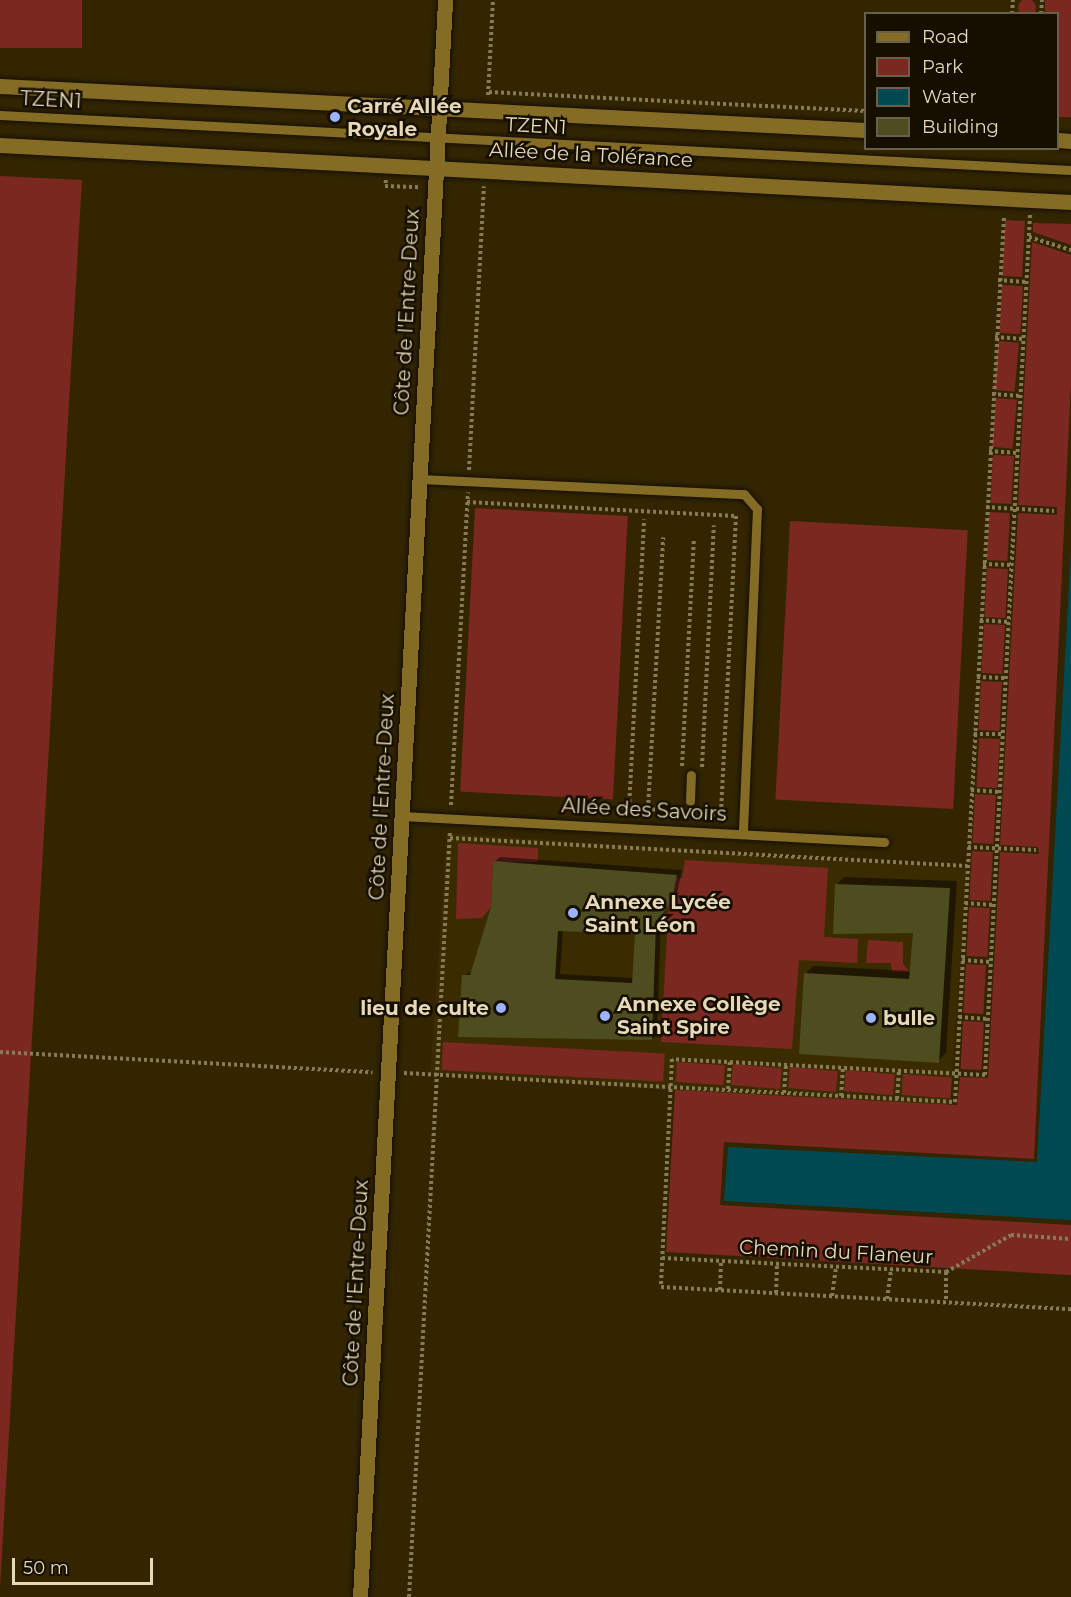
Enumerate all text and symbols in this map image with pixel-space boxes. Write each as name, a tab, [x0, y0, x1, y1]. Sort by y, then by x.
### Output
legend	[864, 12, 1059, 150]
text: Road	[922, 26, 969, 48]
text: Park	[922, 56, 963, 78]
street label: TZEN1	[20, 86, 82, 114]
text: Water	[922, 86, 977, 108]
place label: Carré Allée Royale	[347, 94, 462, 141]
marker: Carré Allée Royale	[328, 110, 342, 124]
street label: TZEN1	[505, 112, 567, 140]
text: Building	[922, 116, 999, 138]
street label: Allée de la Tolérance	[489, 138, 693, 172]
street label: Côte de l'Entre-Deux	[390, 208, 424, 416]
street label: Côte de l'Entre-Deux	[365, 693, 399, 901]
street label: Allée des Savoirs	[561, 794, 727, 826]
place label: Annexe Lycée Saint Léon	[585, 890, 731, 937]
marker: Annexe Lycée Saint Léon	[566, 906, 580, 920]
place label: Annexe Collège Saint Spire	[617, 993, 781, 1040]
place label: lieu de culte	[360, 996, 489, 1020]
marker: lieu de culte	[494, 1001, 508, 1015]
place label: bulle	[883, 1006, 935, 1030]
marker: Annexe Collège Saint Spire	[598, 1009, 612, 1023]
marker: bulle	[864, 1011, 878, 1025]
street label: Côte de l'Entre-Deux	[339, 1179, 373, 1387]
street label: Chemin du Flaneur	[738, 1235, 934, 1269]
scale bar	[15, 1546, 156, 1584]
text: 50 m	[23, 1557, 69, 1579]

